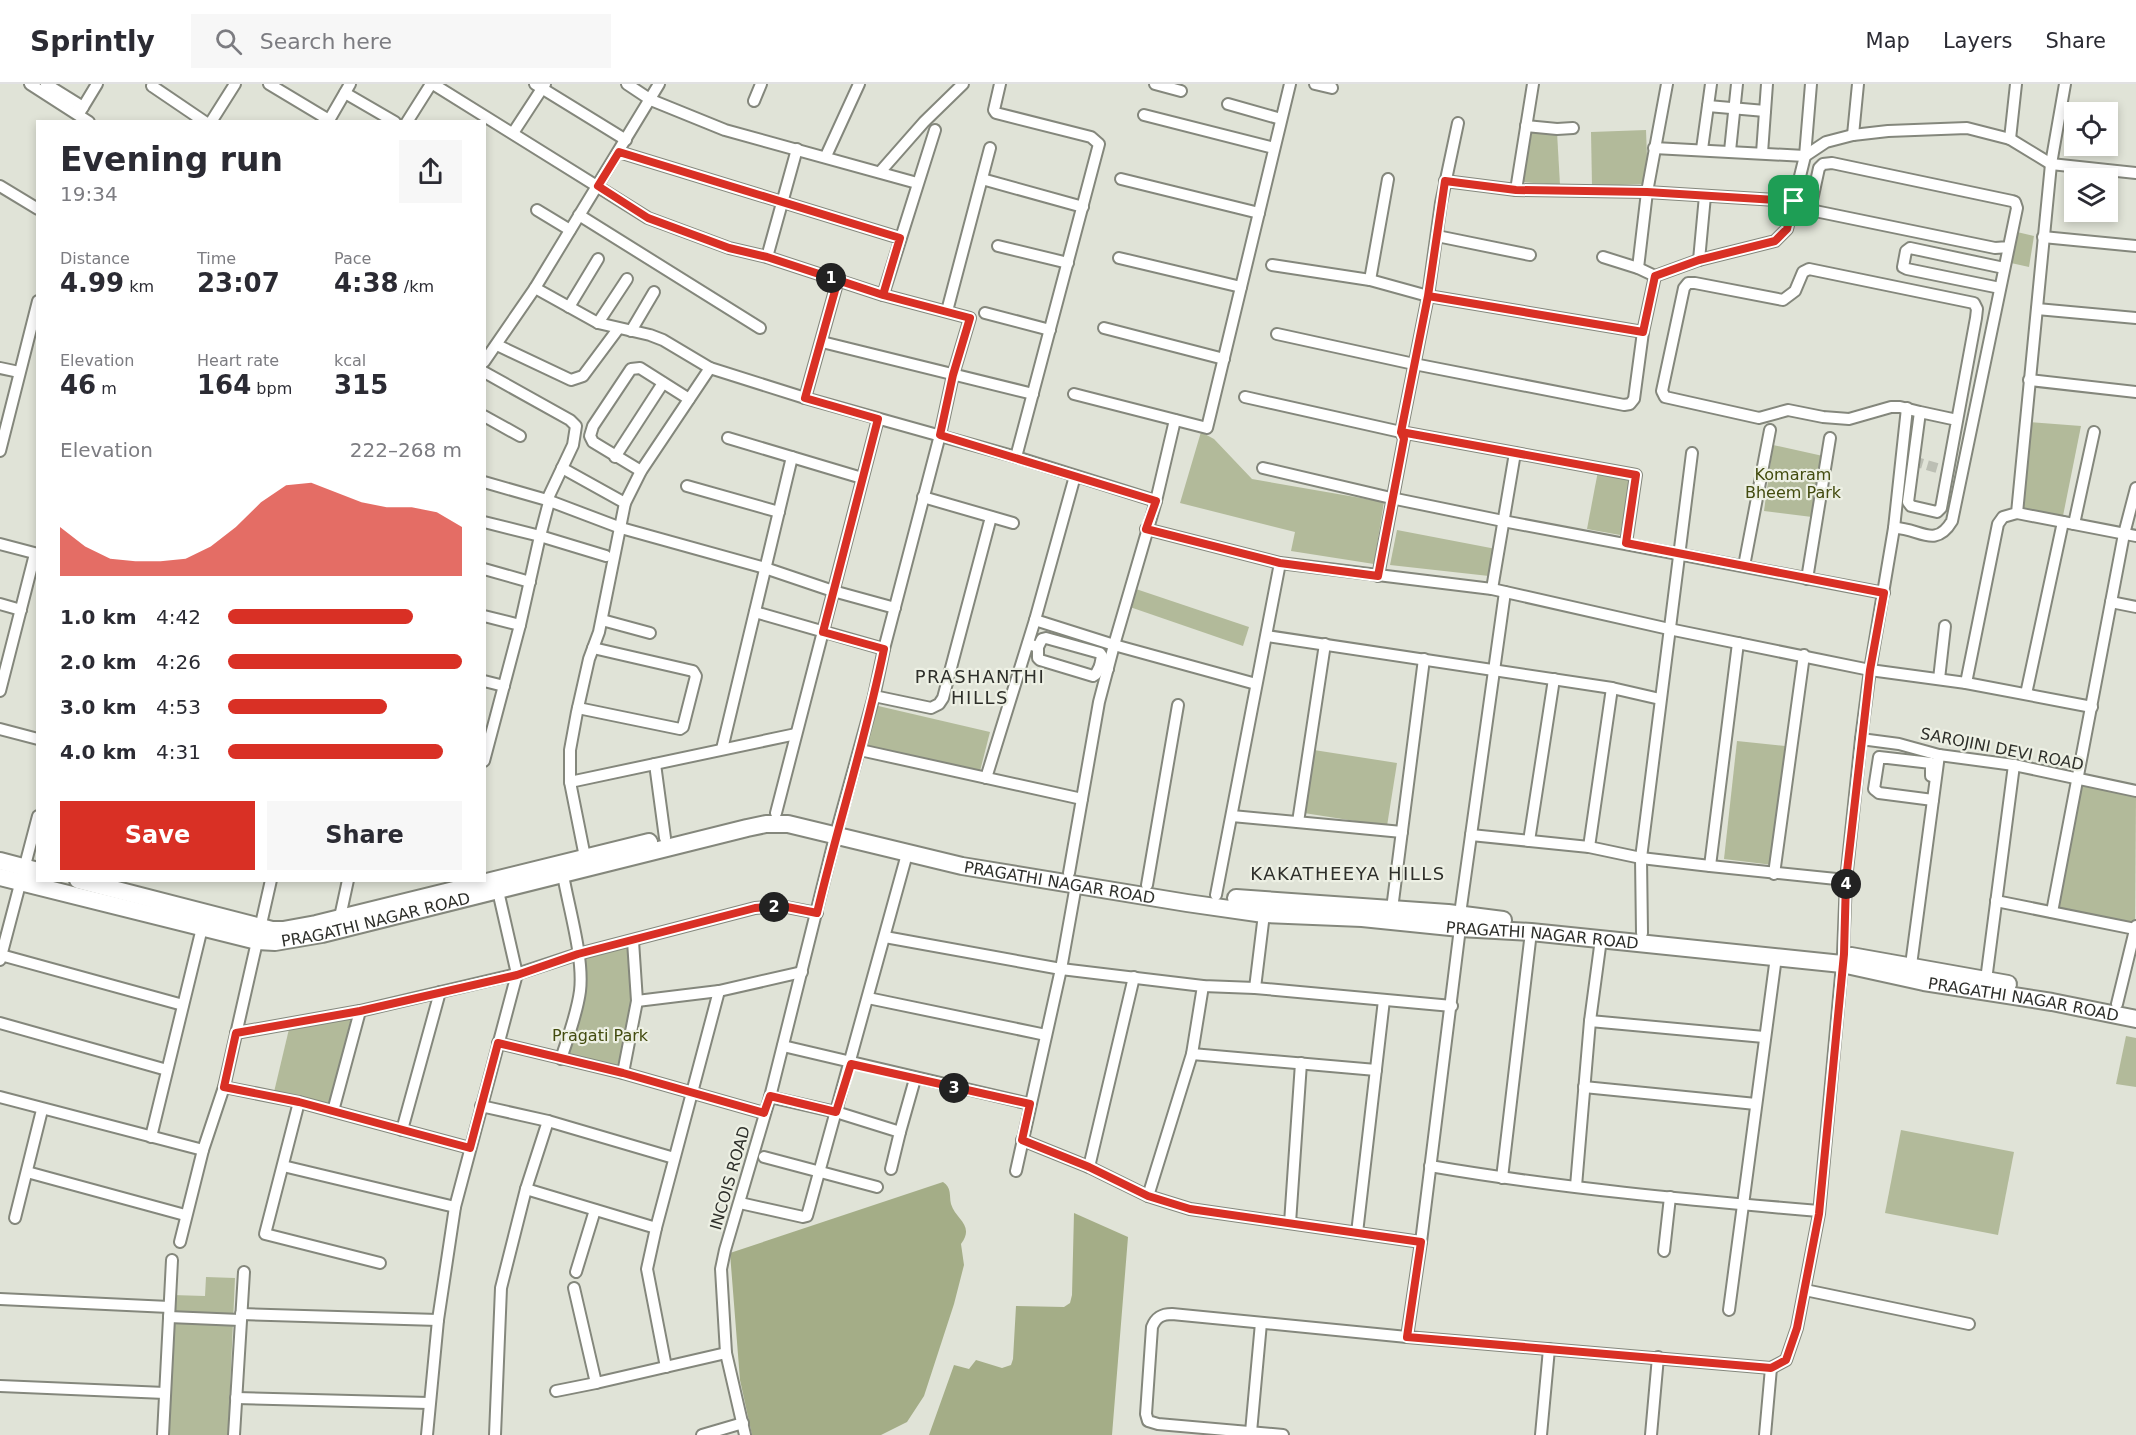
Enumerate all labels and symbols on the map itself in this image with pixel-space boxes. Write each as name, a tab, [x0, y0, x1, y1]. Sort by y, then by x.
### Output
pin	[1768, 175, 1819, 226]
pin: 1	[816, 263, 846, 293]
park label: Komaram Bheem Park	[1745, 465, 1842, 502]
district label: PRASHANTHI HILLS	[915, 666, 1045, 708]
street label: SAROJINI DEVI ROAD	[1919, 724, 2085, 774]
street label: PRAGATHI NAGAR ROAD	[963, 857, 1157, 907]
district label: KAKATHEEYA HILLS	[1250, 863, 1446, 884]
pin: 4	[1831, 869, 1861, 899]
street label: PRAGATHI NAGAR ROAD	[280, 888, 472, 950]
pin: 2	[759, 892, 789, 922]
street label: PRAGATHI NAGAR ROAD	[1445, 917, 1640, 953]
street label: PRAGATHI NAGAR ROAD	[1927, 973, 2121, 1025]
park label: Pragati Park	[552, 1026, 649, 1045]
pin: 3	[939, 1073, 969, 1103]
street label: INCOIS ROAD	[706, 1124, 754, 1232]

